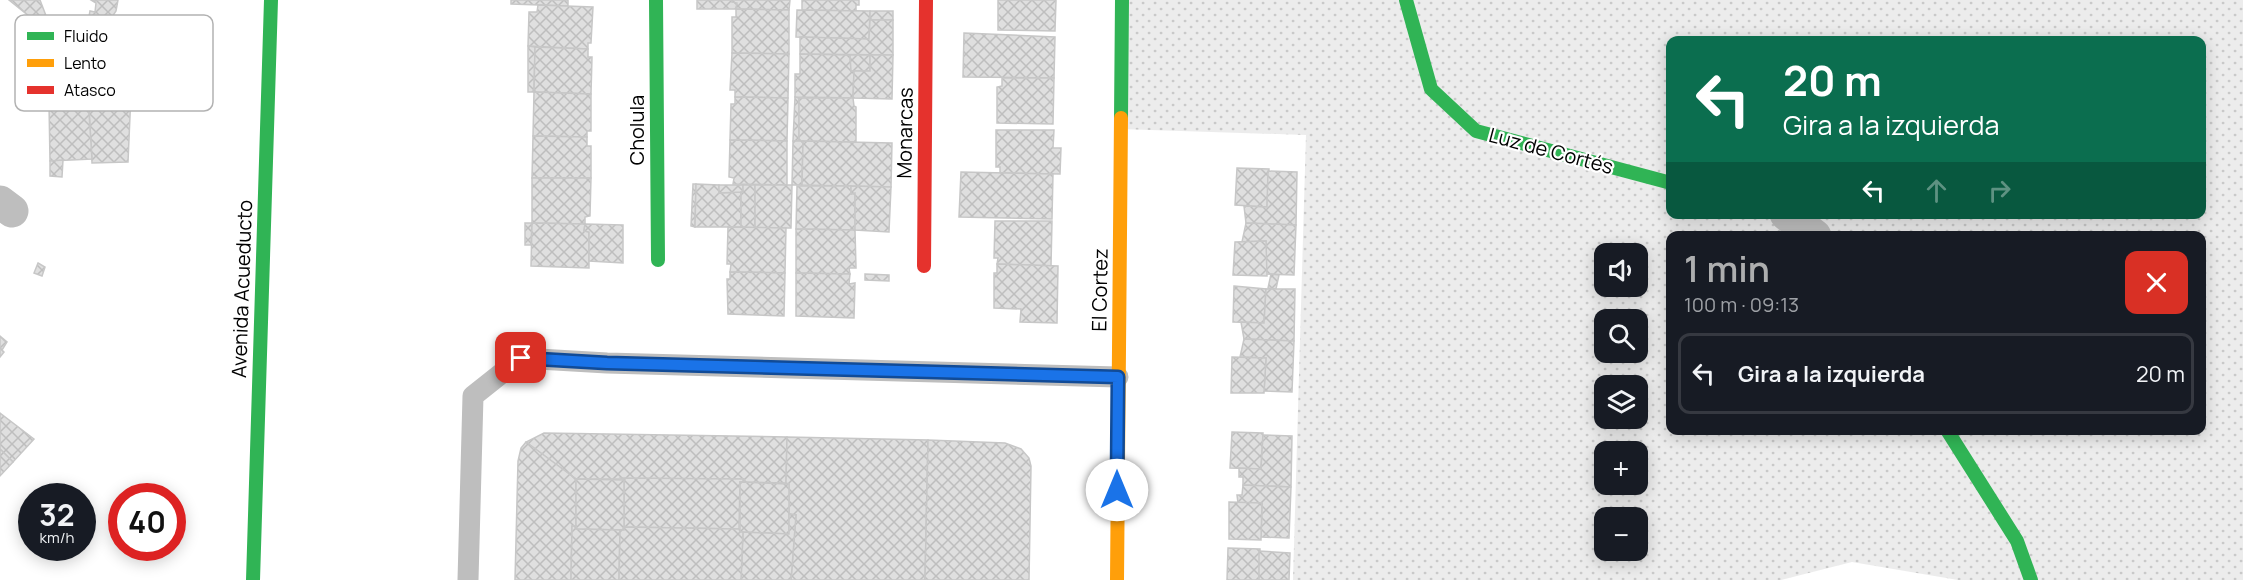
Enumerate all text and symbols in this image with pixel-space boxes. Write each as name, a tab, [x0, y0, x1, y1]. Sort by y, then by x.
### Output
legend	[15, 15, 213, 111]
text: Fluido	[64, 25, 108, 47]
text: 20 m	[1783, 51, 1882, 109]
text: Lento	[64, 52, 106, 74]
icon: left	[1684, 60, 1762, 138]
text: Atasco	[64, 79, 116, 101]
street label: Monarcas	[890, 87, 919, 179]
street label: Cholula	[623, 95, 650, 165]
text: Gira a la izquierda	[1783, 106, 1999, 143]
street label: Luz de Cortés	[1486, 121, 1616, 180]
icon: left	[1857, 174, 1890, 207]
icon: ahead	[1920, 174, 1953, 207]
icon: right	[1983, 174, 2016, 207]
street label: Avenida Acueducto	[225, 199, 258, 378]
map controls	[1594, 243, 1648, 561]
button: sound	[1594, 243, 1648, 297]
text: 1 min	[1684, 244, 1770, 293]
street label: El Cortez	[1085, 248, 1114, 332]
button: close	[2125, 251, 2188, 314]
text: 100 m · 09:13	[1684, 291, 1799, 318]
button: search	[1594, 309, 1648, 363]
pin	[495, 332, 546, 383]
icon: arrive	[504, 341, 537, 374]
icon: left	[1687, 357, 1720, 390]
text: Gira a la izquierda	[1738, 359, 1925, 389]
text: 20 m	[2136, 359, 2185, 389]
button: layers	[1594, 375, 1648, 429]
button: +	[1594, 441, 1648, 495]
position arrow	[1085, 458, 1149, 522]
speed limit sign: 40	[108, 483, 186, 561]
text: 32	[39, 494, 75, 535]
button: −	[1594, 507, 1648, 561]
text: km/h	[40, 527, 74, 548]

